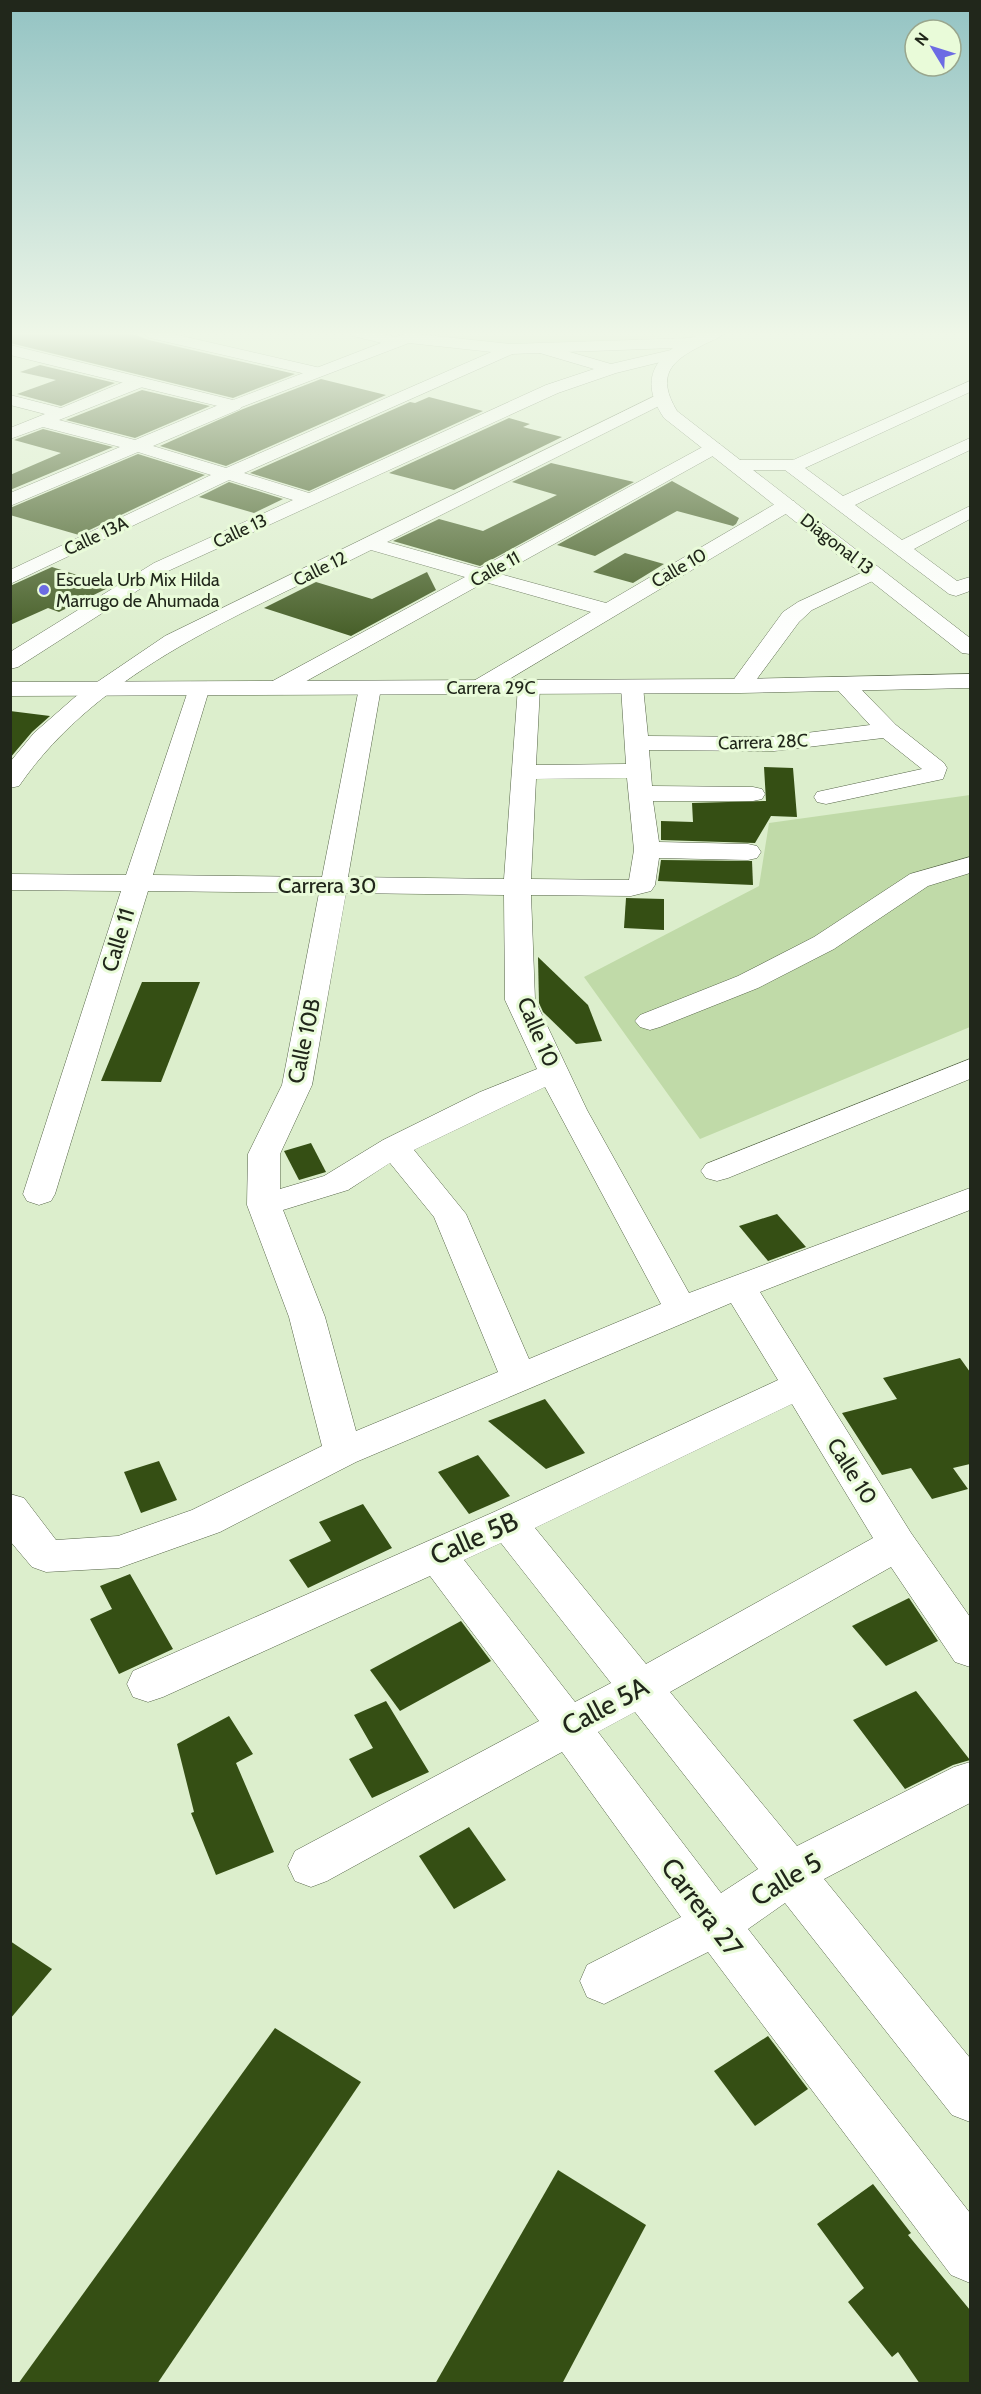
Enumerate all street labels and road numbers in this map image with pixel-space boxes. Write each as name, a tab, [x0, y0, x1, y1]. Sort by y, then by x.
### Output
street label: Calle 13	[210, 509, 270, 553]
street label: Diagonal 13	[796, 509, 878, 579]
street label: Calle 13A	[60, 512, 132, 560]
street label: Calle 10	[648, 544, 710, 592]
street label: Calle 11	[466, 546, 524, 592]
street label: Calle 12	[290, 547, 350, 591]
street label: Carrera 29C	[446, 677, 536, 699]
street label: Carrera 28C	[718, 729, 808, 755]
street label: Carrera 30	[278, 872, 376, 899]
street label: Calle 11	[96, 905, 140, 975]
street label: Calle 10	[511, 993, 565, 1071]
street label: Calle 10B	[282, 996, 326, 1086]
street label: Calle 10	[821, 1433, 883, 1509]
street label: Calle 5B	[425, 1504, 523, 1572]
street label: Calle 5A	[556, 1669, 654, 1742]
street label: Calle 5	[745, 1845, 827, 1913]
street label: Carrera 27	[654, 1851, 750, 1963]

